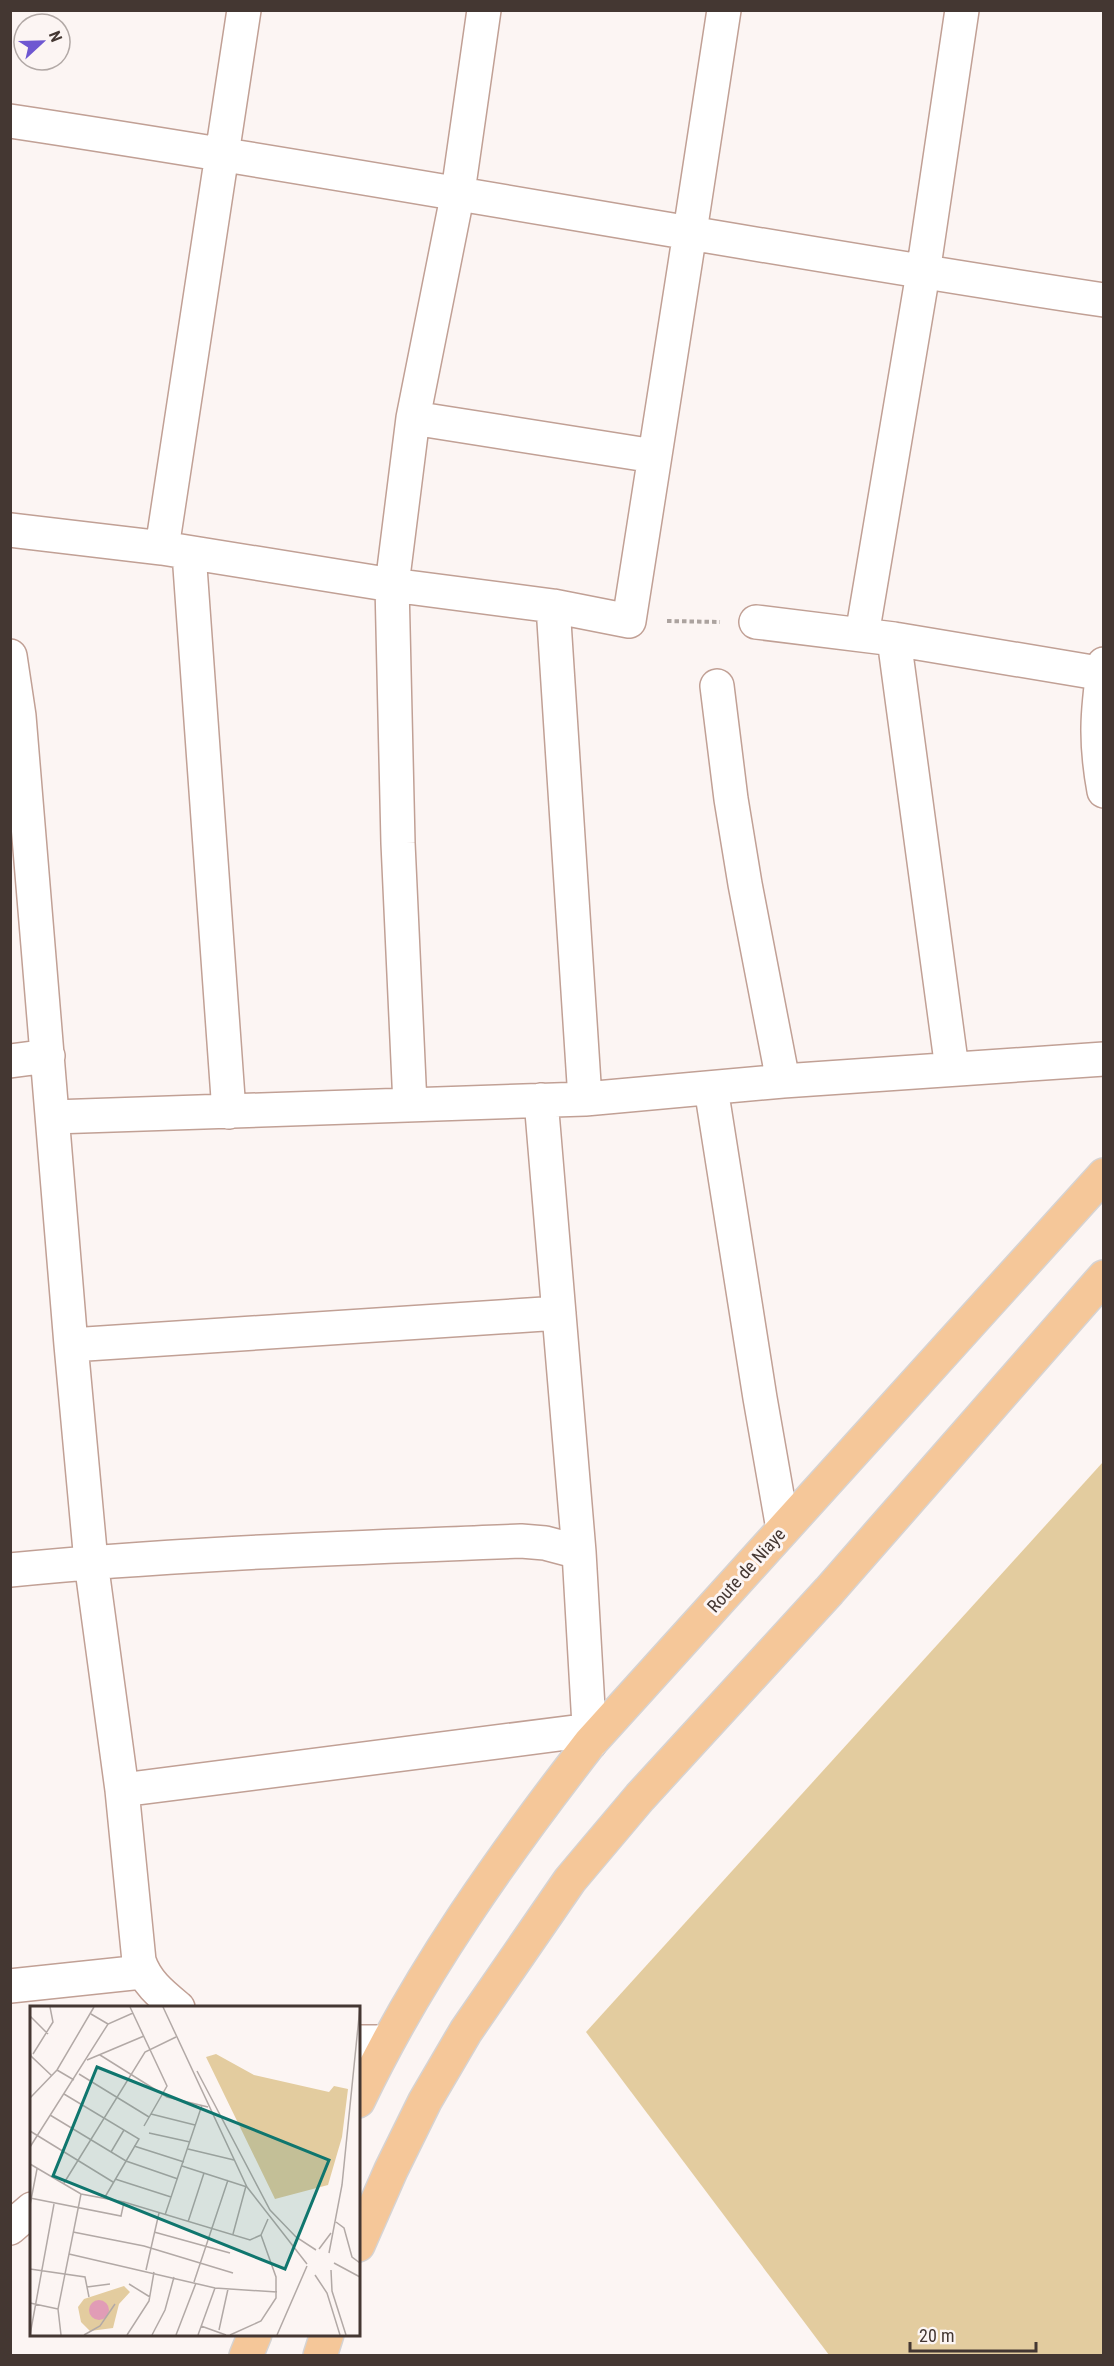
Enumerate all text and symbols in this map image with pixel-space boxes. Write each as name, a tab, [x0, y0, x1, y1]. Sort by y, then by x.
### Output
north arrow	[12, 12, 72, 72]
text: N	[45, 28, 66, 45]
street label: Route de Niaye	[703, 1523, 789, 1617]
inset map	[30, 2006, 360, 2336]
scale bar	[910, 2315, 1036, 2353]
text: 20 m	[919, 2325, 954, 2346]

